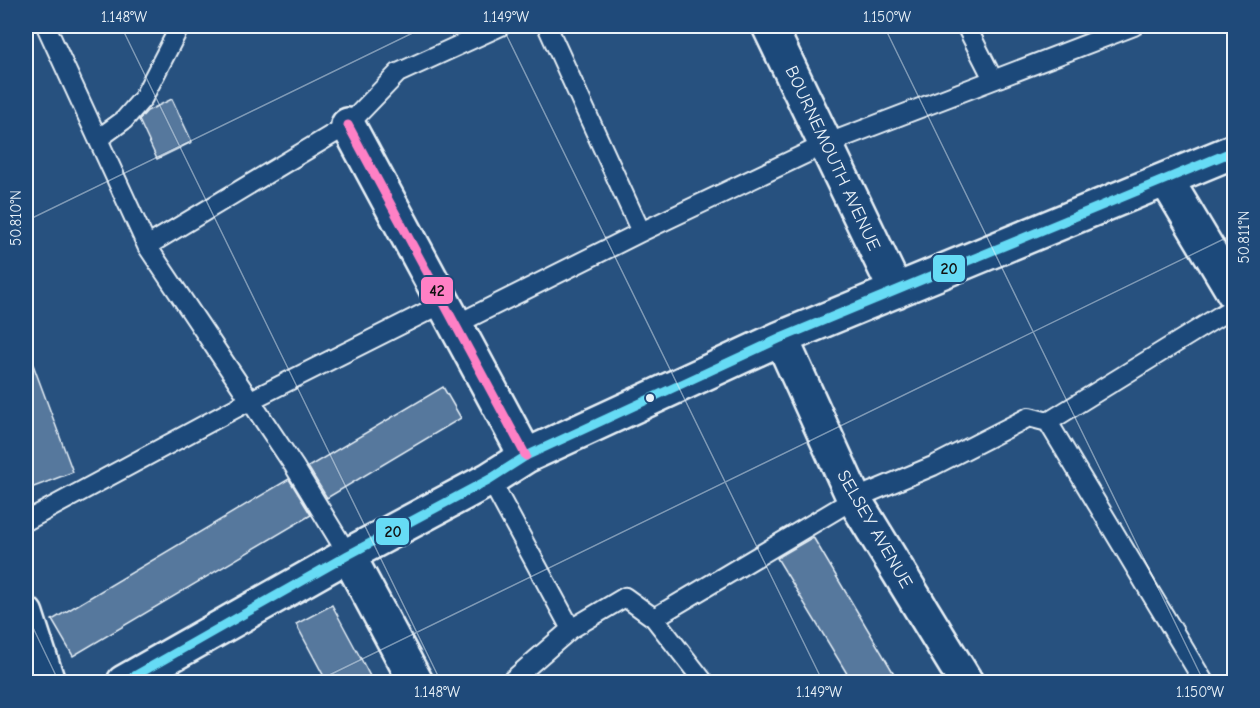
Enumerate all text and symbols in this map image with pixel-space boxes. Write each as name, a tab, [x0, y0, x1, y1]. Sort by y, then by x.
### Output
text: 1.148°W	[101, 8, 147, 26]
text: 1.149°W	[483, 8, 529, 26]
text: 1.150°W	[863, 8, 911, 26]
street label: BOURNEMOUTH AVENUE	[780, 63, 885, 254]
text: 50.810°N	[7, 190, 25, 246]
text: 50.811°N	[1235, 211, 1253, 263]
line badge: 20	[932, 254, 966, 283]
text: 20	[940, 260, 958, 278]
line badge: 42	[420, 276, 454, 305]
text: 42	[429, 282, 445, 300]
unlabelled marker	[644, 392, 656, 404]
street label: SELSEY AVENUE	[832, 467, 917, 592]
line badge: 20	[375, 517, 410, 546]
text: 20	[384, 523, 402, 541]
text: 1.148°W	[414, 683, 460, 701]
text: 1.149°W	[796, 683, 842, 701]
text: 1.150°W	[1176, 683, 1224, 701]

